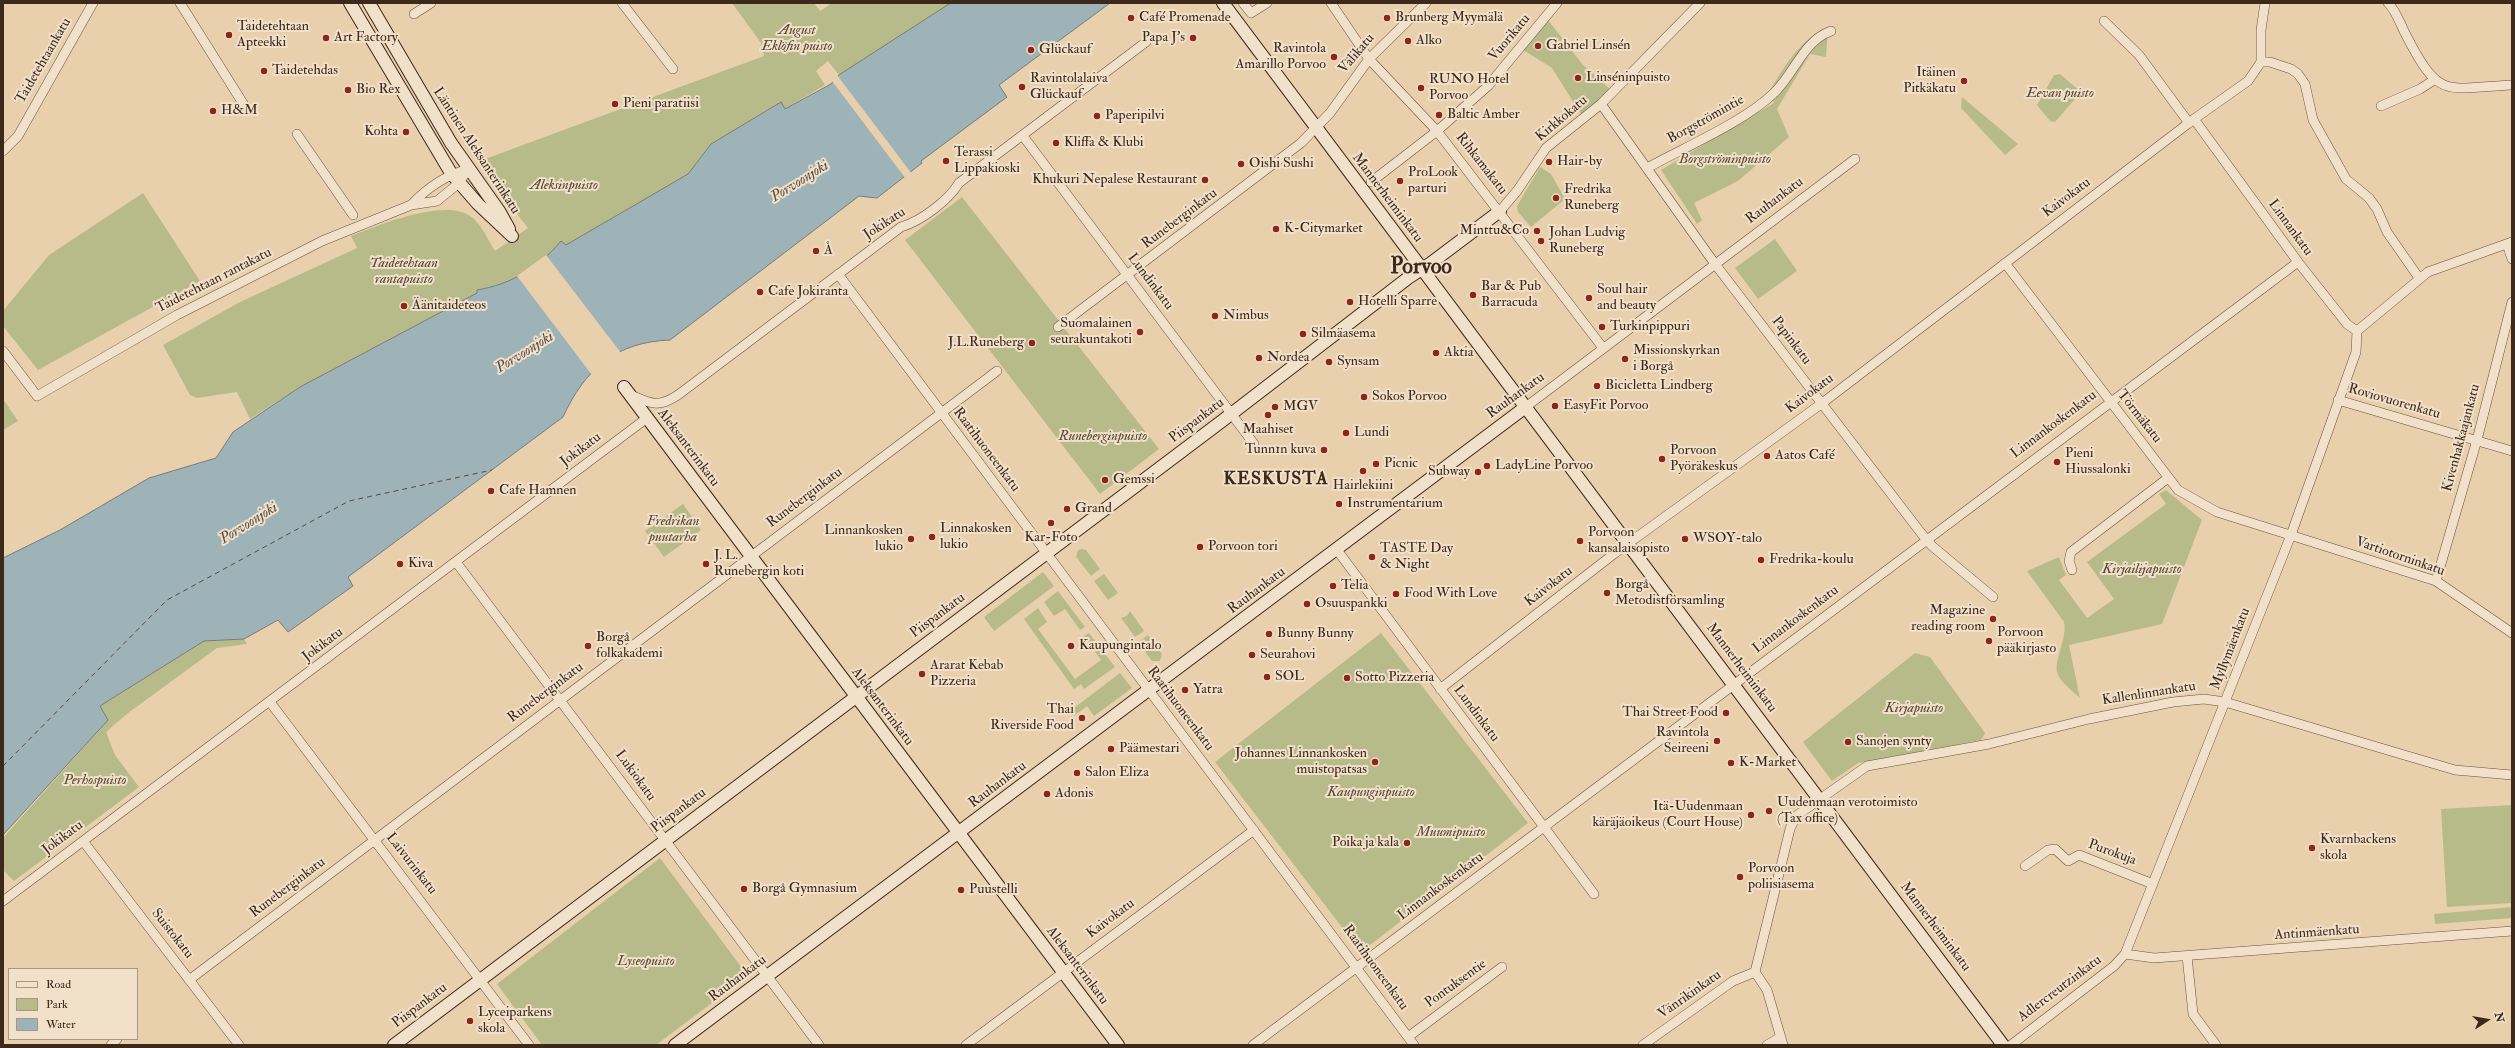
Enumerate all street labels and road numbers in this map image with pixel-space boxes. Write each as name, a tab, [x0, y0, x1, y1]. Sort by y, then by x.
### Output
street label: Vuorikatu	[1486, 11, 1534, 65]
street label: Taidetehtaankatu	[13, 15, 75, 107]
street label: Välikatu	[1336, 31, 1378, 77]
street label: Läntinen Aleksanterinkatu	[429, 84, 523, 218]
street label: Kirkkokatu	[1533, 92, 1591, 146]
street label: Borgströmintie	[1665, 92, 1747, 148]
street label: Rihkamakatu	[1452, 130, 1510, 198]
street label: Mannerheiminkatu	[1348, 150, 1426, 246]
street label: Rauhankatu	[1743, 174, 1807, 228]
street label: Kaivokatu	[2040, 174, 2094, 222]
street label: Runeberginkatu	[1139, 185, 1221, 253]
street label: Linnankatu	[2264, 197, 2316, 259]
street label: Jokikatu	[861, 204, 909, 244]
street label: Taidetehtaan rantakatu	[153, 245, 275, 317]
street label: Lundinkatu	[1123, 250, 1177, 314]
street label: Papinkatu	[1768, 314, 1814, 368]
street label: Rauhankatu	[1484, 369, 1548, 423]
street label: Kaivokatu	[1783, 370, 1837, 418]
street label: Roviovuorenkatu	[2346, 381, 2442, 423]
street label: Kivenhakkaajankatu	[2440, 382, 2484, 494]
street label: Linnankoskenkatu	[2008, 387, 2100, 463]
street label: Törmäkatu	[2113, 387, 2165, 447]
street label: Piispankatu	[1166, 395, 1228, 447]
street label: Raatihuoneenkatu	[949, 405, 1023, 495]
street label: Aleksanterinkatu	[653, 406, 723, 490]
street label: Jokikatu	[557, 429, 605, 471]
street label: Runeberginkatu	[764, 464, 846, 532]
street label: Vartiotorninkatu	[2353, 534, 2447, 580]
street label: Kaivokatu	[1522, 563, 1576, 611]
street label: Rauhankatu	[1225, 564, 1289, 618]
street label: Linnankoskenkatu	[1750, 582, 1842, 658]
street label: Piispankatu	[907, 590, 969, 642]
street label: Myllymäenkatu	[2208, 606, 2254, 692]
street label: Mannerheiminkatu	[1702, 620, 1780, 716]
street label: Jokikatu	[299, 624, 347, 666]
street label: Runeberginkatu	[505, 659, 587, 727]
street label: Raatihuoneenkatu	[1143, 664, 1217, 754]
street label: Aleksanterinkatu	[847, 665, 917, 749]
street label: Kallenlinnankatu	[2101, 678, 2197, 710]
street label: Lundinkatu	[1449, 682, 1503, 746]
street label: Lukiokatu	[611, 747, 659, 805]
street label: Rauhankatu	[966, 758, 1030, 812]
street label: Piispankatu	[648, 785, 710, 837]
street label: Jokikatu	[39, 817, 87, 859]
street label: Laivurinkatu	[382, 830, 440, 898]
street label: Purokuja	[2086, 837, 2138, 869]
street label: Linnankoskenkatu	[1395, 849, 1487, 925]
street label: Runeberginkatu	[247, 854, 329, 922]
street label: Mannerheiminkatu	[1896, 879, 1974, 975]
street label: Kaivokatu	[1084, 895, 1138, 943]
street label: Suistokatu	[147, 906, 197, 962]
street label: Raatihuoneenkatu	[1338, 922, 1412, 1014]
street label: Antinmäenkatu	[2274, 922, 2360, 944]
street label: Aleksanterinkatu	[1042, 924, 1112, 1008]
street label: Rauhankatu	[706, 952, 770, 1006]
street label: Adlercreutzinkatu	[2015, 952, 2105, 1026]
street label: Pontuksentie	[1422, 956, 1490, 1012]
street label: Vänrikinkatu	[1655, 967, 1725, 1023]
street label: Piispankatu	[389, 980, 451, 1032]

